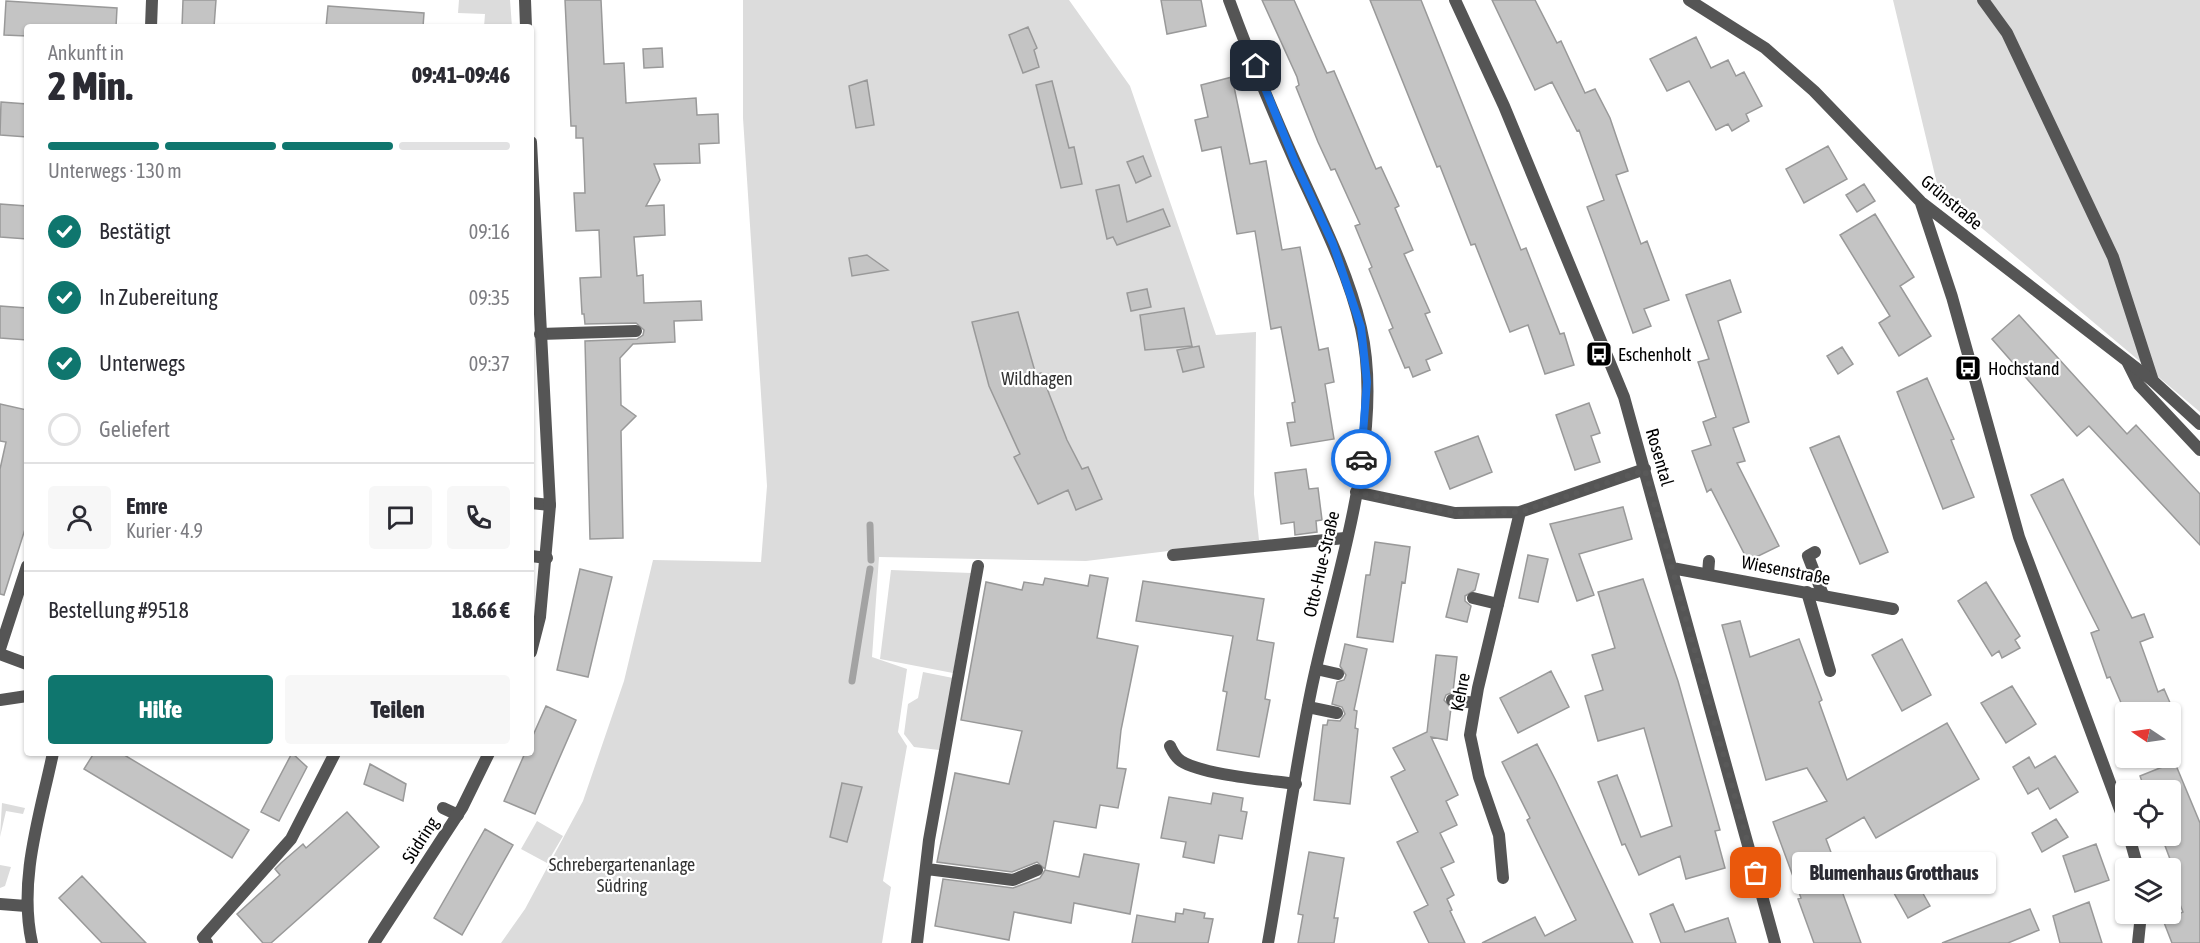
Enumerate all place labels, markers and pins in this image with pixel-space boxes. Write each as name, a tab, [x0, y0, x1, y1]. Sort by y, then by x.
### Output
pin	[1230, 40, 1281, 91]
bus stop icon: Eschenholt	[1584, 339, 1614, 369]
place label: Eschenholt	[1618, 344, 1691, 365]
bus stop icon: Hochstand	[1953, 353, 1983, 383]
place label: Hochstand	[1988, 358, 2059, 379]
pin	[1730, 847, 1781, 898]
callout: Blumenhaus Grotthaus	[1792, 852, 1996, 894]

